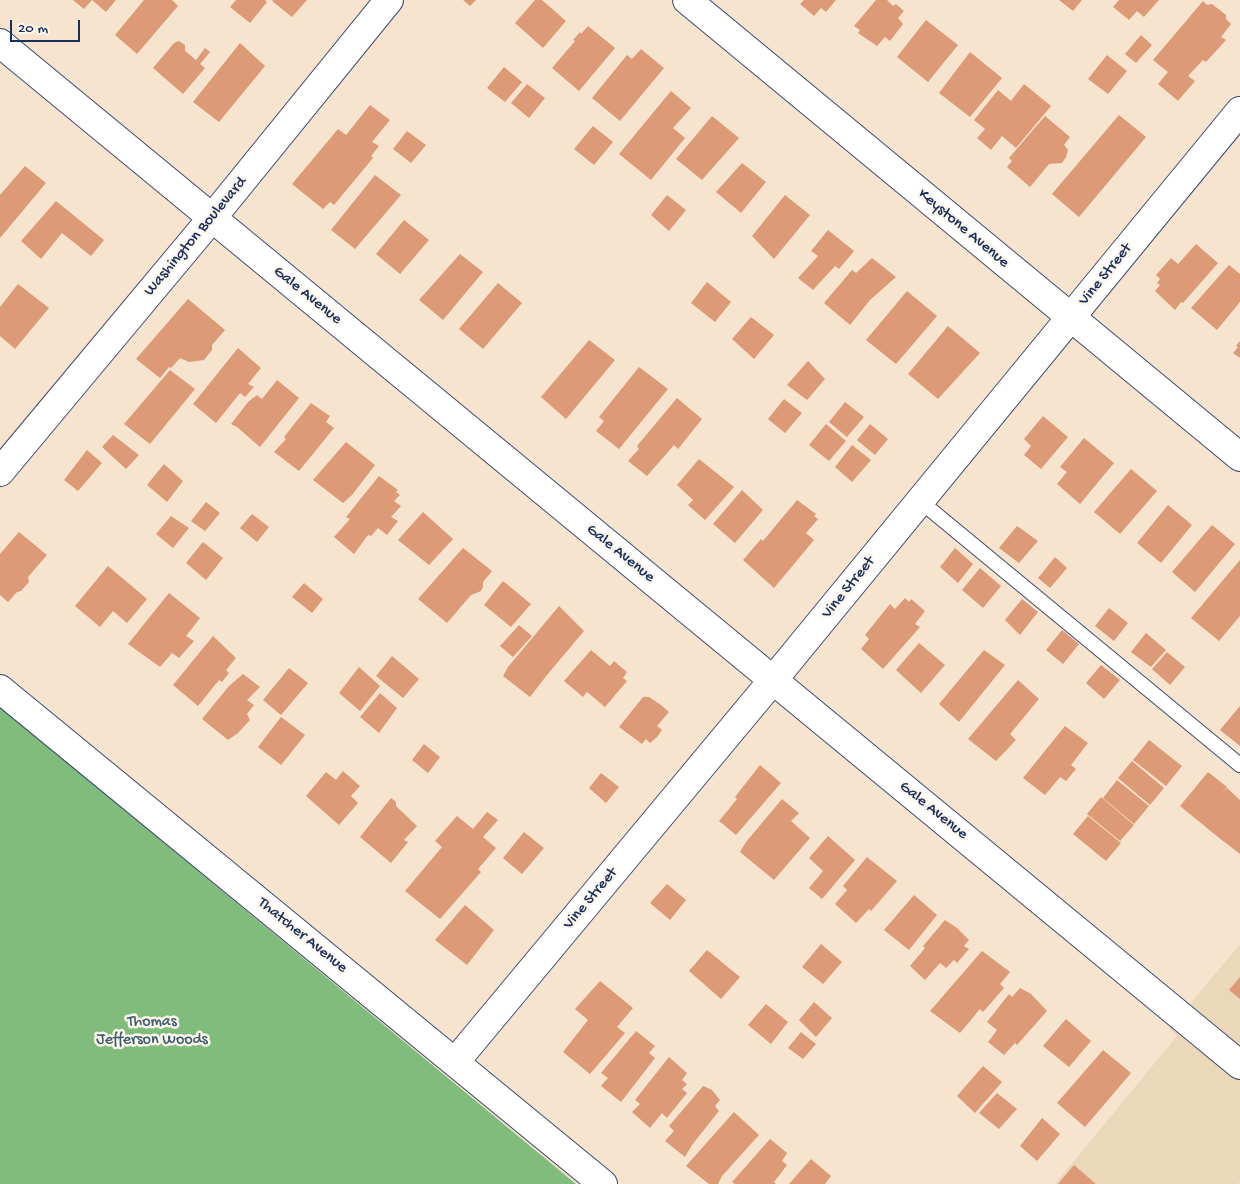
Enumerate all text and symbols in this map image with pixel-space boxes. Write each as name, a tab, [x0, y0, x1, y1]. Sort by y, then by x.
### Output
scale bar	[12, 10, 82, 42]
text: 20 m	[18, 20, 48, 38]
street label: Washington Boulevard	[140, 173, 252, 301]
street label: Keystone Avenue	[913, 185, 1013, 273]
street label: Vine Street	[1075, 240, 1137, 310]
street label: Gale Avenue	[269, 263, 345, 329]
street label: Gale Avenue	[582, 521, 658, 587]
street label: Vine Street	[818, 553, 880, 623]
street label: Gale Avenue	[895, 778, 971, 844]
street label: Vine Street	[560, 864, 622, 934]
street label: Thatcher Avenue	[253, 894, 351, 978]
park label: Thomas Jefferson Woods	[96, 1013, 208, 1051]

